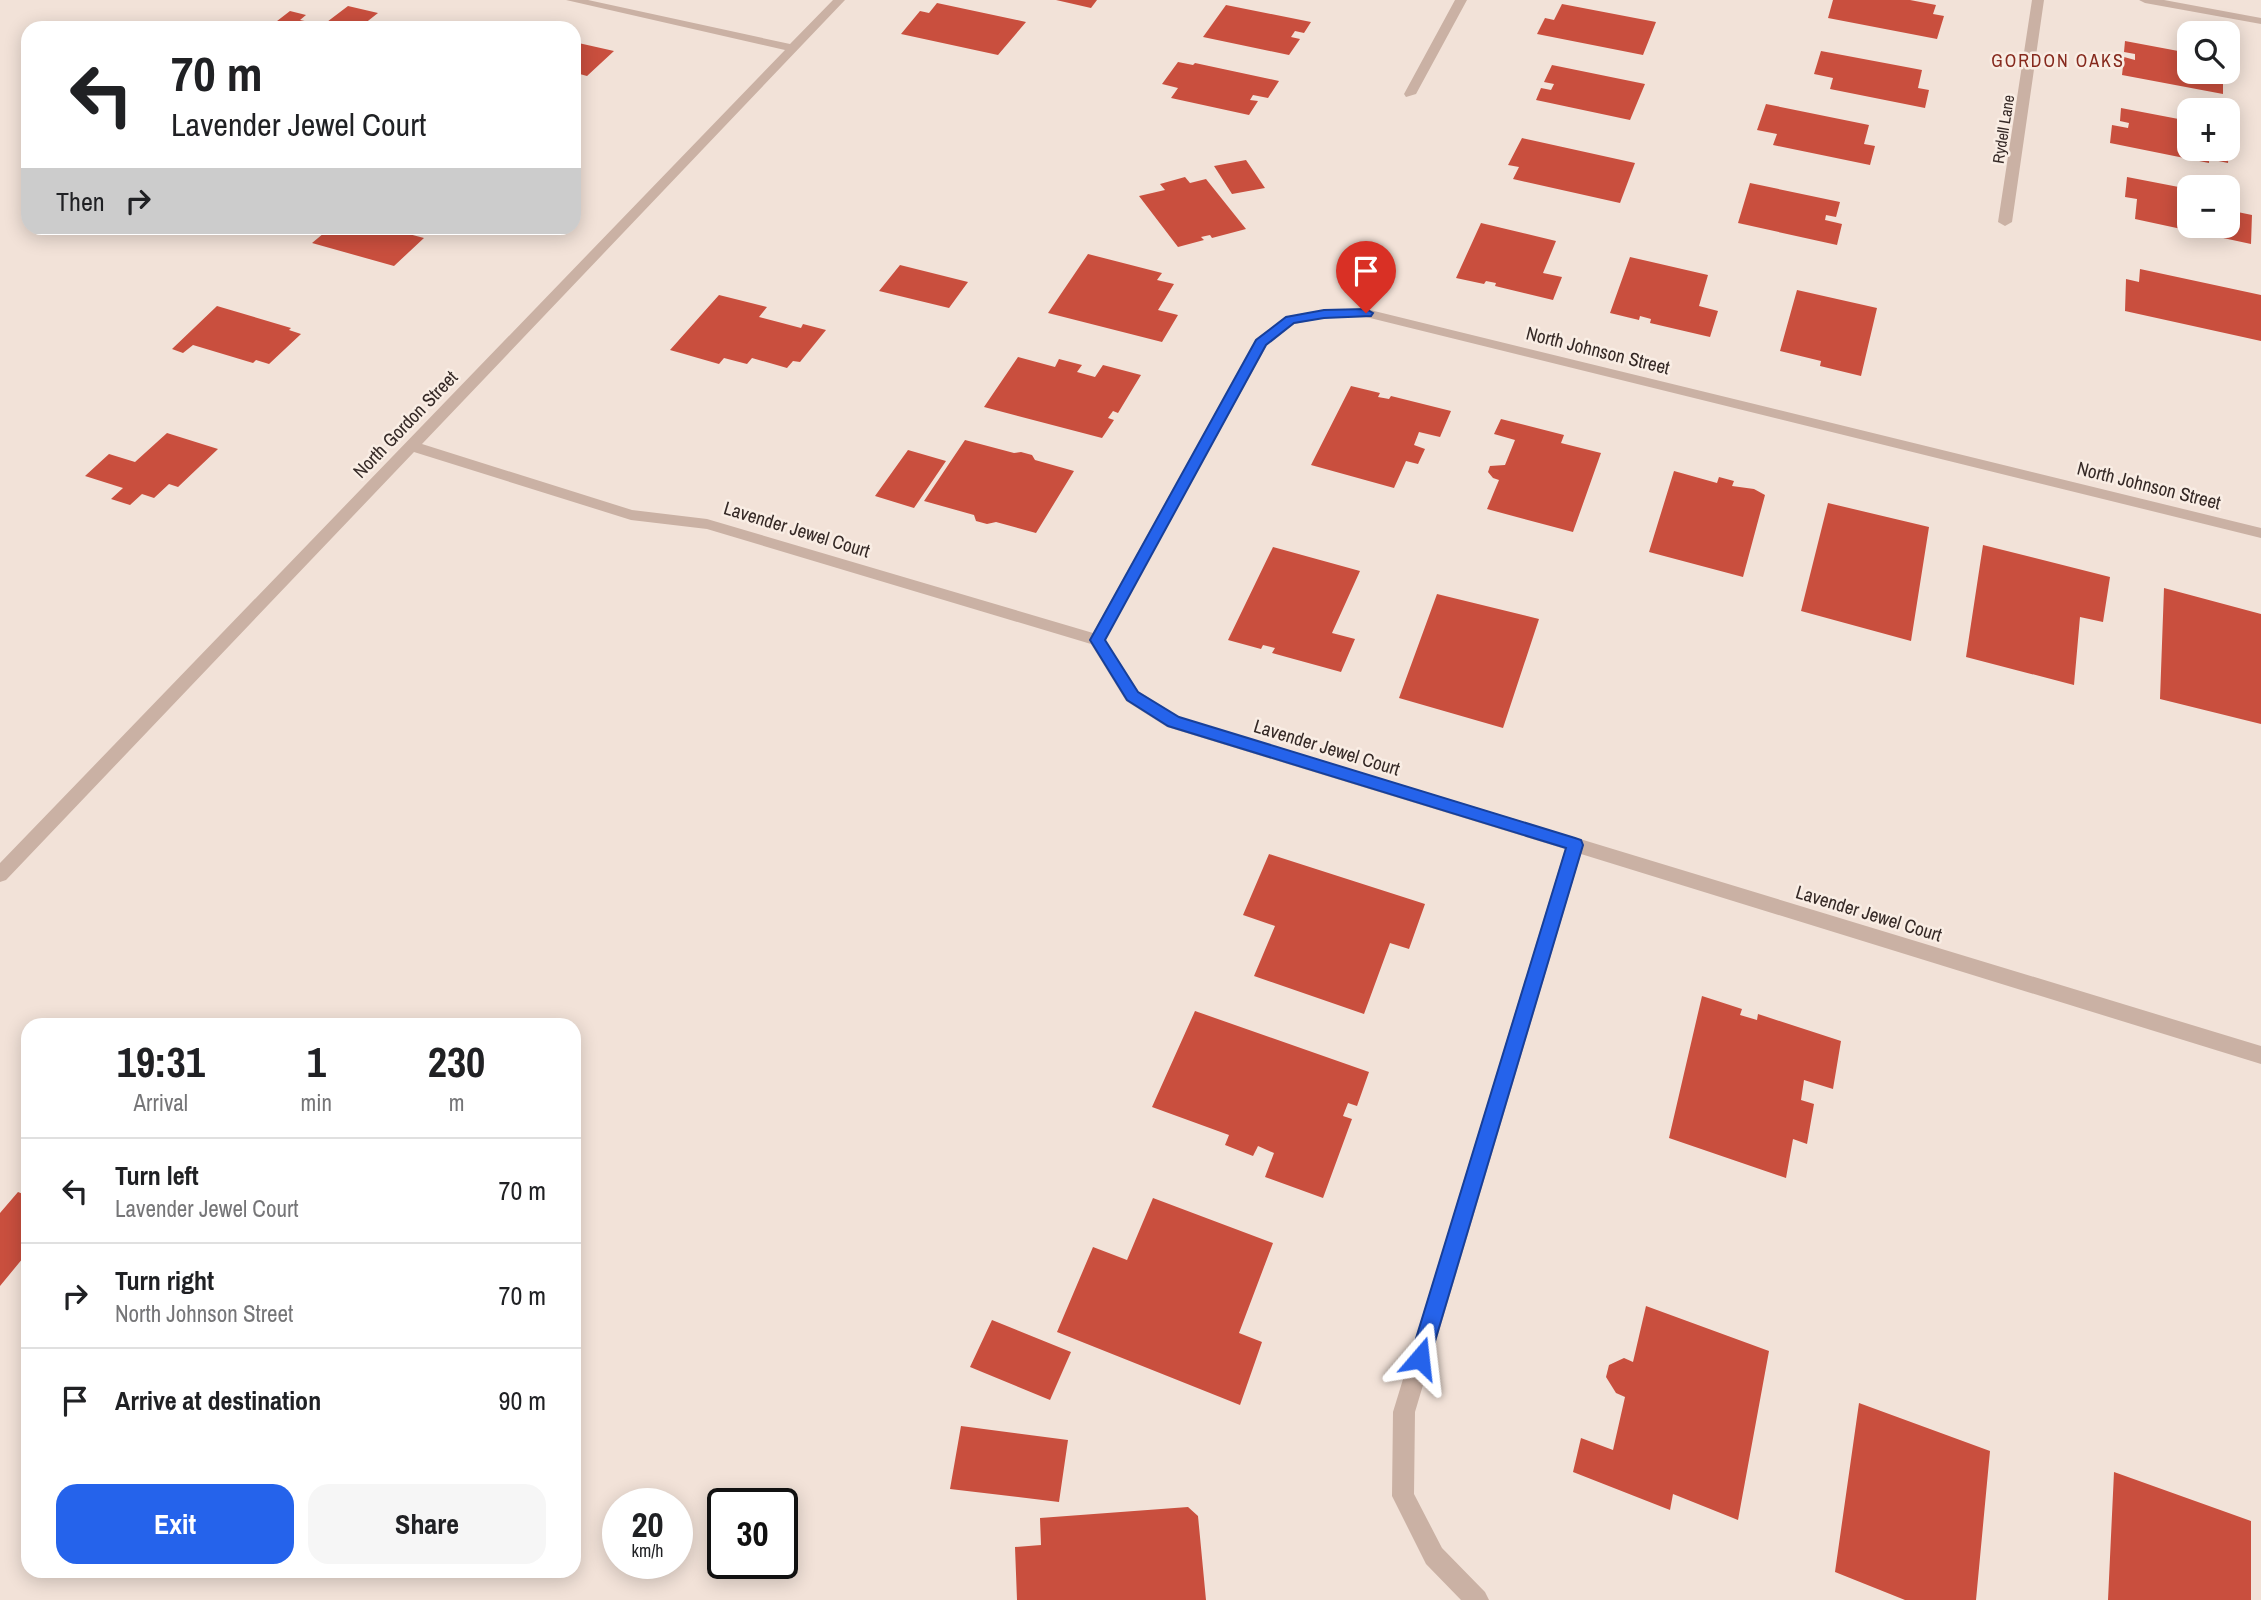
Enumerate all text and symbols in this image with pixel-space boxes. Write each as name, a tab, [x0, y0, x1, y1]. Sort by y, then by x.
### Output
map controls	[2177, 21, 2240, 238]
button: search	[2177, 21, 2240, 84]
text: 70 m	[171, 40, 263, 106]
district label: GORDON OAKS	[1991, 48, 2125, 73]
icon: left	[56, 49, 147, 140]
street label: Rydell Lane	[1987, 93, 2019, 165]
button: +	[2177, 98, 2240, 161]
text: Lavender Jewel Court	[171, 103, 426, 146]
button: −	[2177, 175, 2240, 238]
icon: right	[119, 182, 157, 220]
text: Then	[56, 184, 105, 219]
pin	[1336, 241, 1396, 313]
icon: arrive	[1347, 252, 1385, 290]
street label: North Johnson Street	[1523, 320, 1673, 381]
street label: North Gordon Street	[347, 364, 464, 483]
street label: North Johnson Street	[2074, 455, 2224, 516]
street label: Lavender Jewel Court	[721, 494, 874, 564]
street label: Lavender Jewel Court	[1251, 712, 1404, 782]
street label: Lavender Jewel Court	[1793, 878, 1946, 948]
text: 19:31	[117, 1034, 205, 1090]
text: 1	[307, 1034, 326, 1090]
text: 230	[428, 1034, 485, 1090]
text: Arrival	[134, 1087, 188, 1118]
text: min	[301, 1087, 332, 1118]
text: m	[449, 1087, 464, 1118]
text: Turn left	[115, 1158, 199, 1193]
icon: left	[56, 1172, 94, 1210]
text: 70 m	[499, 1173, 546, 1208]
text: Lavender Jewel Court	[115, 1193, 298, 1224]
text: Turn right	[115, 1263, 214, 1298]
icon: right	[56, 1277, 94, 1315]
text: 70 m	[499, 1278, 546, 1313]
text: North Johnson Street	[115, 1298, 293, 1329]
position arrow	[1383, 1321, 1457, 1395]
icon: arrive	[56, 1382, 94, 1420]
text: Arrive at destination	[115, 1383, 321, 1418]
text: 90 m	[499, 1383, 546, 1418]
button: Exit	[56, 1484, 294, 1564]
button: Share	[308, 1484, 546, 1564]
speed limit sign: 30	[707, 1488, 798, 1579]
text: 20	[632, 1501, 663, 1548]
text: km/h	[632, 1538, 664, 1563]

